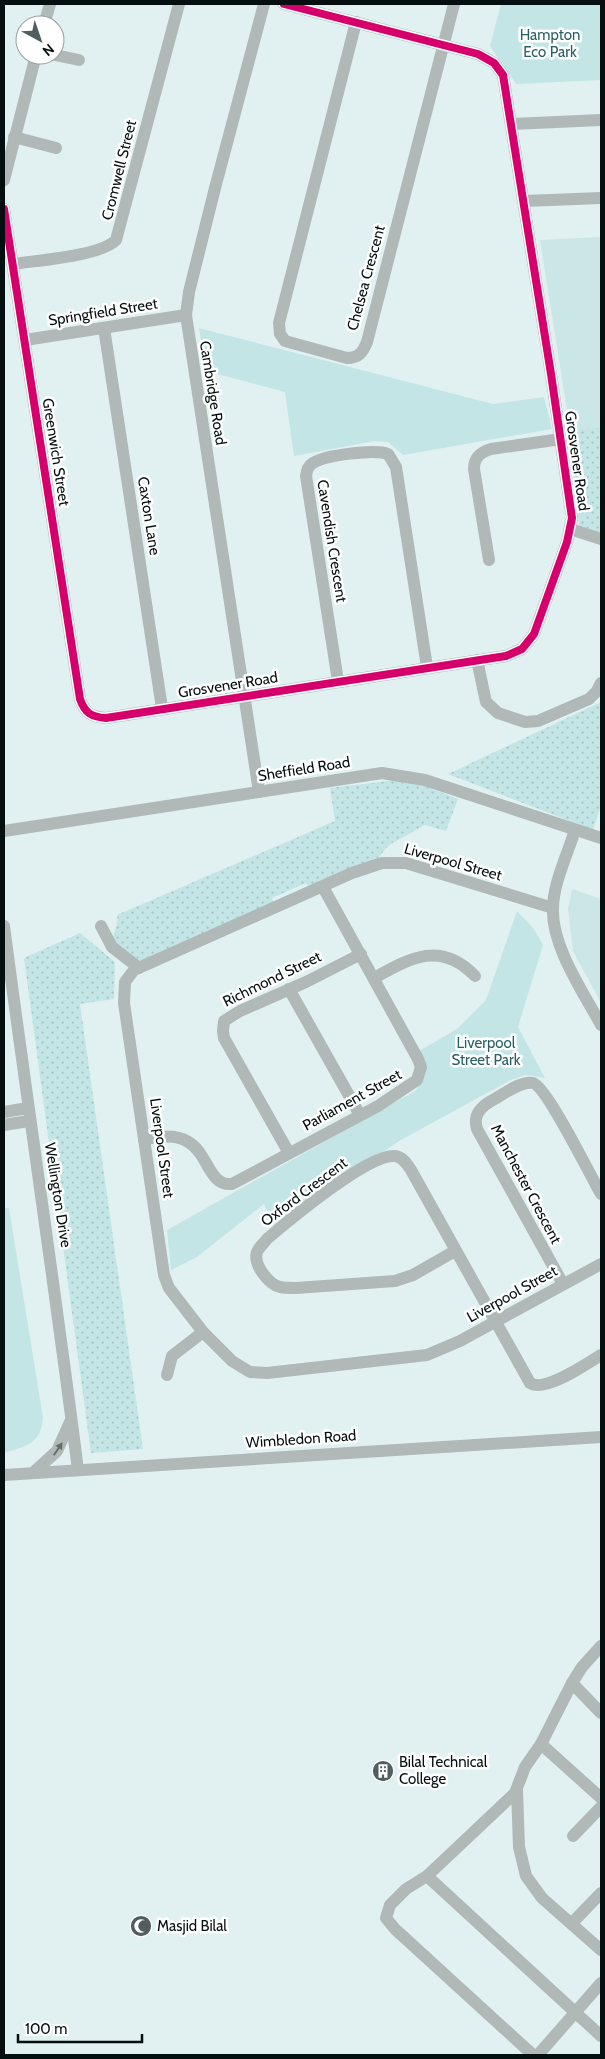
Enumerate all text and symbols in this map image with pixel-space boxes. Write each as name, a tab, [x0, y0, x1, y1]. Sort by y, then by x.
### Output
north arrow	[15, 15, 65, 65]
park label: Hampton Eco Park	[520, 26, 580, 61]
text: N	[39, 40, 58, 60]
street label: Cromwell Street	[98, 118, 140, 222]
street label: Chelsea Crescent	[343, 223, 389, 333]
street label: Springfield Street	[47, 294, 159, 330]
street label: Cambridge Road	[196, 340, 230, 446]
street label: Greenwich Street	[39, 397, 73, 507]
street label: Grosvener Road	[561, 410, 593, 512]
street label: Caxton Lane	[134, 475, 164, 557]
street label: Cavendish Crescent	[313, 478, 351, 604]
street label: Grosvener Road	[177, 668, 279, 702]
street label: Sheffield Road	[257, 753, 351, 785]
street label: Liverpool Street	[402, 839, 504, 885]
street label: Richmond Street	[220, 947, 324, 1011]
park label: Liverpool Street Park	[452, 1034, 521, 1069]
street label: Parliament Street	[299, 1065, 405, 1135]
street label: Liverpool Street	[146, 1097, 178, 1199]
street label: Manchester Crescent	[487, 1121, 565, 1247]
street label: Wellington Drive	[41, 1141, 75, 1249]
street label: Oxford Crescent	[257, 1154, 351, 1230]
street label: Liverpool Street	[464, 1262, 560, 1326]
street label: Wimbledon Road	[245, 1426, 357, 1452]
one-way arrow	[53, 1442, 63, 1455]
place label: Bilal Technical College	[399, 1753, 488, 1788]
building icon: Bilal Technical College	[371, 1759, 395, 1783]
mosque icon: Masjid Bilal	[129, 1914, 153, 1938]
place label: Masjid Bilal	[157, 1917, 227, 1935]
scale bar	[18, 2012, 141, 2044]
text: 100 m	[25, 2020, 67, 2038]

